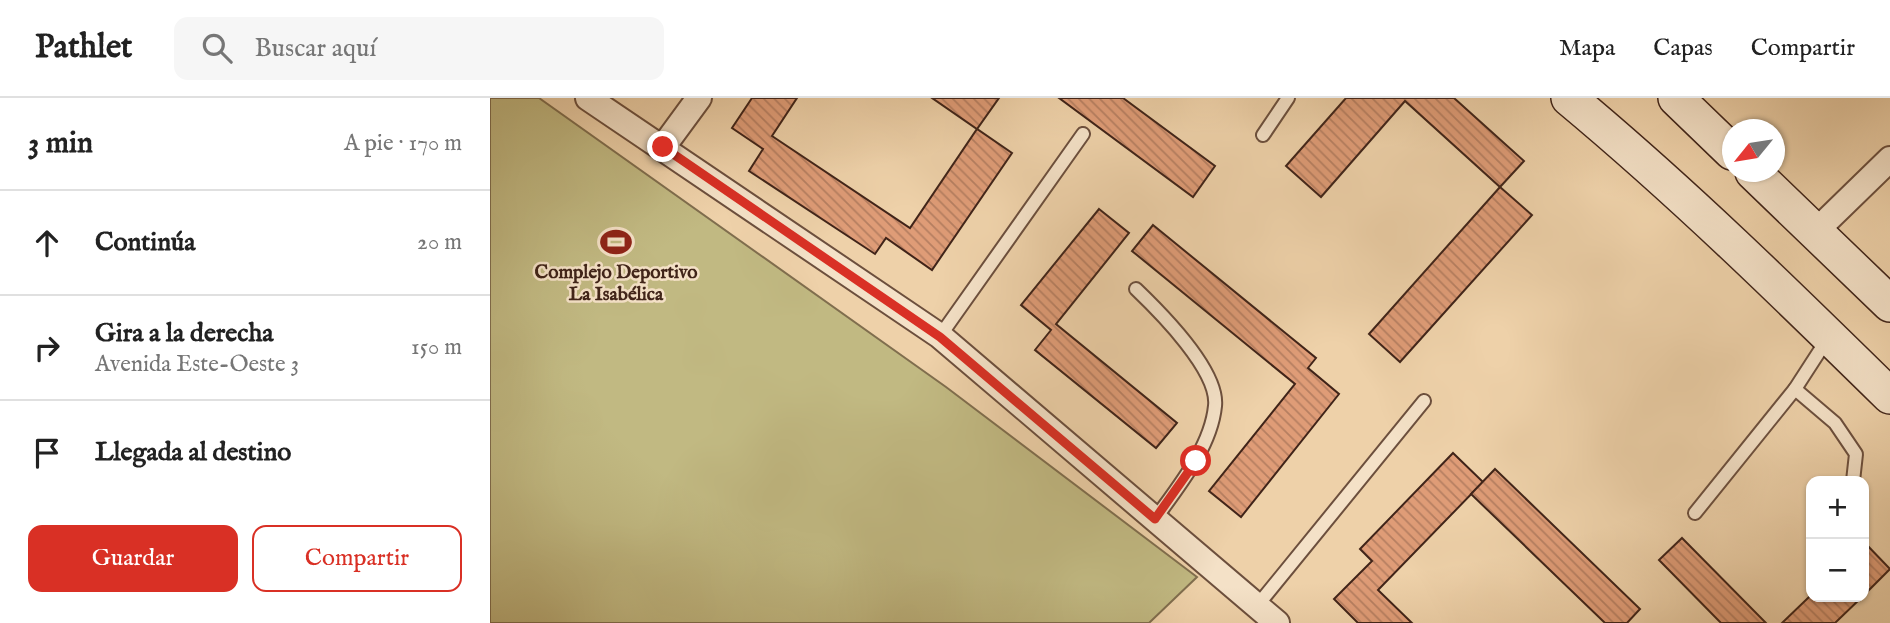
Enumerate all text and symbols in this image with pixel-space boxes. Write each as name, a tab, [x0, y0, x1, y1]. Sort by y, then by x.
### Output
search box	[174, 17, 664, 80]
text: Pathlet	[35, 27, 132, 69]
icon: search	[198, 29, 236, 67]
text: Buscar aquí	[254, 32, 376, 65]
text: Mapa	[1559, 33, 1615, 64]
text: Capas	[1653, 33, 1713, 64]
text: Compartir	[1751, 33, 1855, 64]
north arrow	[1722, 119, 1785, 182]
text: 3 min	[28, 125, 93, 163]
text: A pie · 170 m	[344, 129, 462, 158]
route end	[647, 131, 678, 162]
icon: ahead	[28, 224, 66, 262]
sports icon: Complejo Deportivo La Isabélica	[599, 225, 633, 259]
text: Continúa	[95, 226, 196, 259]
text: 20 m	[417, 228, 462, 257]
place label: Complejo Deportivo La Isabélica	[535, 261, 697, 307]
text: Gira a la derecha	[95, 317, 274, 350]
icon: right	[28, 329, 66, 367]
text: 150 m	[411, 333, 462, 362]
text: Avenida Este-Oeste 3	[95, 350, 299, 379]
icon: arrive	[28, 434, 66, 472]
text: Llegada al destino	[95, 436, 291, 469]
route start	[1180, 445, 1211, 476]
map controls	[1806, 476, 1869, 602]
button: +	[1806, 476, 1869, 539]
button: Guardar	[28, 525, 238, 592]
button: Compartir	[252, 525, 462, 592]
button: −	[1806, 539, 1869, 602]

